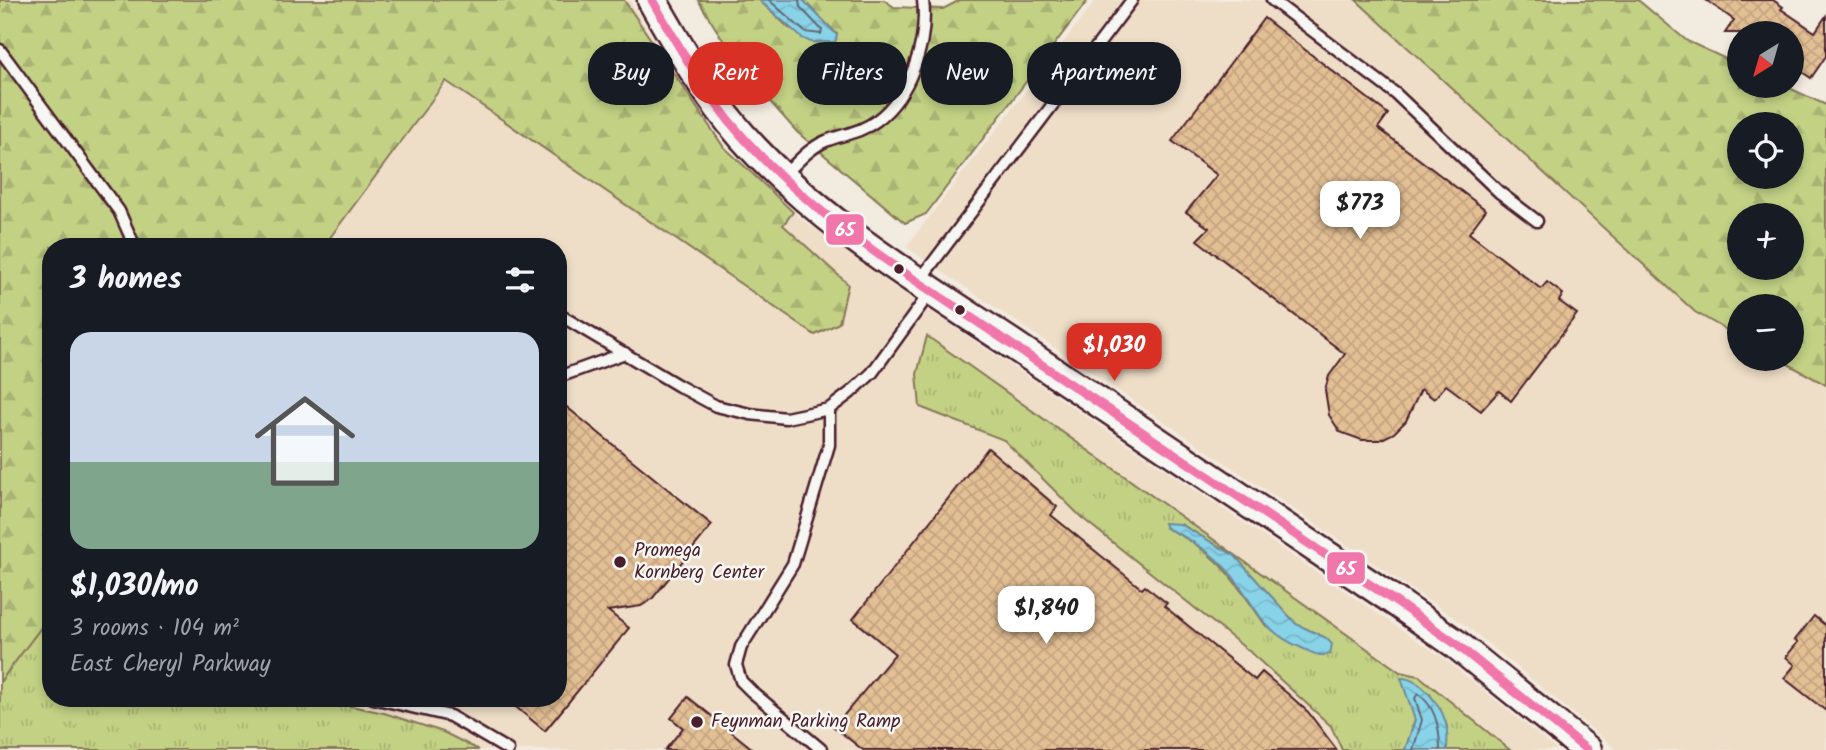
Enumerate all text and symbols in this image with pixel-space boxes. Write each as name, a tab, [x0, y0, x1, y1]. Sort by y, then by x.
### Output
north arrow	[1727, 21, 1804, 98]
map controls	[1727, 21, 1804, 371]
chip: Buy	[588, 42, 674, 105]
chip: Rent	[688, 42, 783, 105]
chip: Filters	[797, 42, 907, 105]
chip: New	[921, 42, 1013, 105]
chip: Apartment	[1027, 42, 1181, 105]
button: locate	[1727, 112, 1804, 189]
pin: $773	[1319, 182, 1401, 241]
text: $773	[1336, 186, 1384, 222]
button: +	[1727, 203, 1804, 280]
line badge: 65	[825, 213, 865, 246]
text: 65	[835, 216, 856, 246]
text: 3 homes	[70, 256, 182, 304]
icon: filters	[501, 261, 539, 299]
unlabelled marker	[892, 262, 906, 276]
button: −	[1727, 294, 1804, 371]
unlabelled marker	[953, 303, 967, 317]
pin: $1,030	[1057, 324, 1171, 383]
text: $1,030	[1083, 328, 1145, 364]
icon: home	[242, 378, 368, 504]
place label: Promega Kornberg Center	[634, 536, 766, 588]
line badge: 65	[1326, 551, 1366, 585]
marker: Promega Kornberg Center	[612, 554, 628, 570]
text: 65	[1336, 555, 1357, 585]
text: $1,030/mo	[70, 563, 199, 611]
pin: $1,840	[989, 586, 1103, 646]
text: $1,840	[1014, 591, 1078, 627]
text: 3 rooms · 104 m²	[70, 611, 239, 647]
text: East Cheryl Parkway	[70, 647, 271, 683]
place label: Feynman Parking Ramp	[711, 707, 900, 737]
marker: Feynman Parking Ramp	[689, 714, 705, 730]

